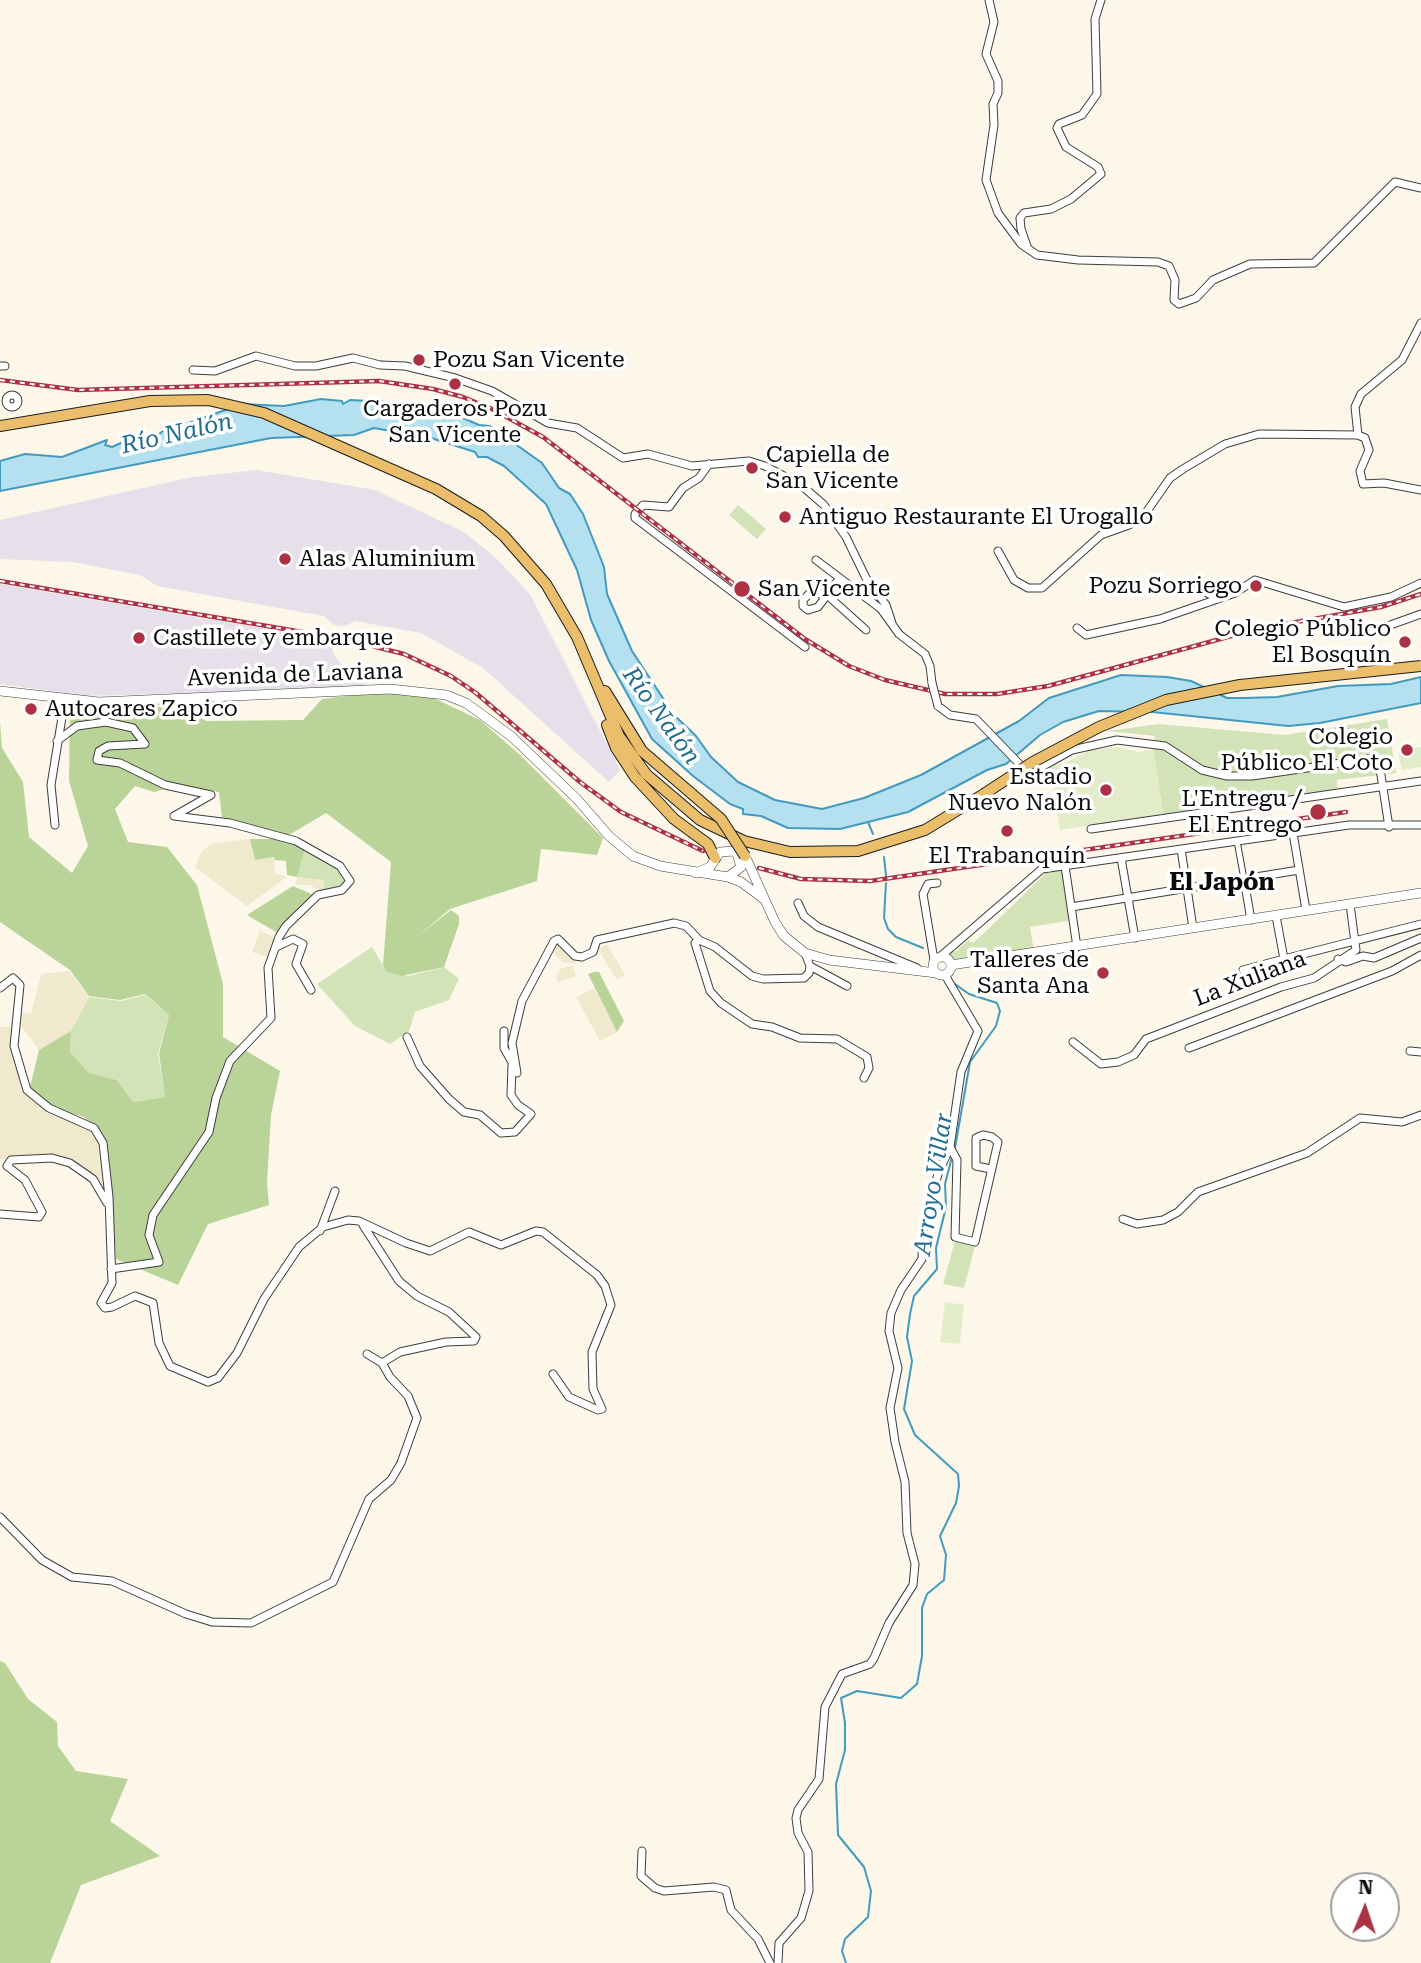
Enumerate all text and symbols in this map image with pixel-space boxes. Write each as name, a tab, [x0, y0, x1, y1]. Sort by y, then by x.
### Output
place label: Pozu San Vicente	[433, 346, 625, 374]
marker: Pozu San Vicente	[411, 352, 427, 368]
marker: Cargaderos Pozu San Vicente	[447, 376, 463, 392]
place label: Cargaderos Pozu San Vicente	[363, 395, 547, 449]
water label: Río Nalón	[119, 407, 235, 461]
place label: Capiella de San Vicente	[766, 441, 898, 495]
marker: Capiella de San Vicente	[744, 460, 760, 476]
place label: Antiguo Restaurante El Urogallo	[799, 503, 1153, 531]
marker: Antiguo Restaurante El Urogallo	[777, 509, 793, 525]
place label: Alas Aluminium	[299, 545, 475, 573]
marker: Alas Aluminium	[277, 551, 293, 567]
place label: Pozu Sorriego	[1088, 572, 1242, 600]
place label: San Vicente	[758, 575, 890, 603]
marker: Pozu Sorriego	[1248, 578, 1264, 594]
marker: San Vicente	[732, 579, 752, 599]
place label: Colegio Público El Bosquín	[1215, 615, 1391, 669]
place label: Castillete y embarque	[153, 624, 393, 652]
marker: Castillete y embarque	[131, 630, 147, 646]
marker: Colegio Público El Bosquín	[1397, 634, 1413, 650]
street label: Avenida de Laviana	[187, 657, 403, 693]
water label: Río Nalón	[616, 662, 706, 770]
place label: Autocares Zapico	[45, 695, 238, 723]
marker: Autocares Zapico	[23, 701, 39, 717]
place label: Colegio Público El Coto	[1221, 723, 1393, 777]
marker: Colegio Público El Coto	[1399, 742, 1415, 758]
place label: Estadio Nuevo Nalón	[948, 763, 1092, 817]
marker: Estadio Nuevo Nalón	[1098, 782, 1114, 798]
place label: L'Entregu / El Entrego	[1181, 785, 1302, 839]
marker: L'Entregu / El Entrego	[1308, 802, 1328, 822]
marker: El Trabanquín	[999, 823, 1015, 839]
place label: El Trabanquín	[928, 842, 1086, 870]
district label: El Japón	[1169, 869, 1275, 897]
street label: La Xuliana	[1190, 945, 1310, 1013]
place label: Talleres de Santa Ana	[970, 946, 1089, 1000]
marker: Talleres de Santa Ana	[1095, 965, 1111, 981]
water label: Arroyo Villar	[909, 1111, 959, 1257]
north arrow	[1330, 1872, 1400, 1942]
text: N	[1358, 1876, 1373, 1899]

